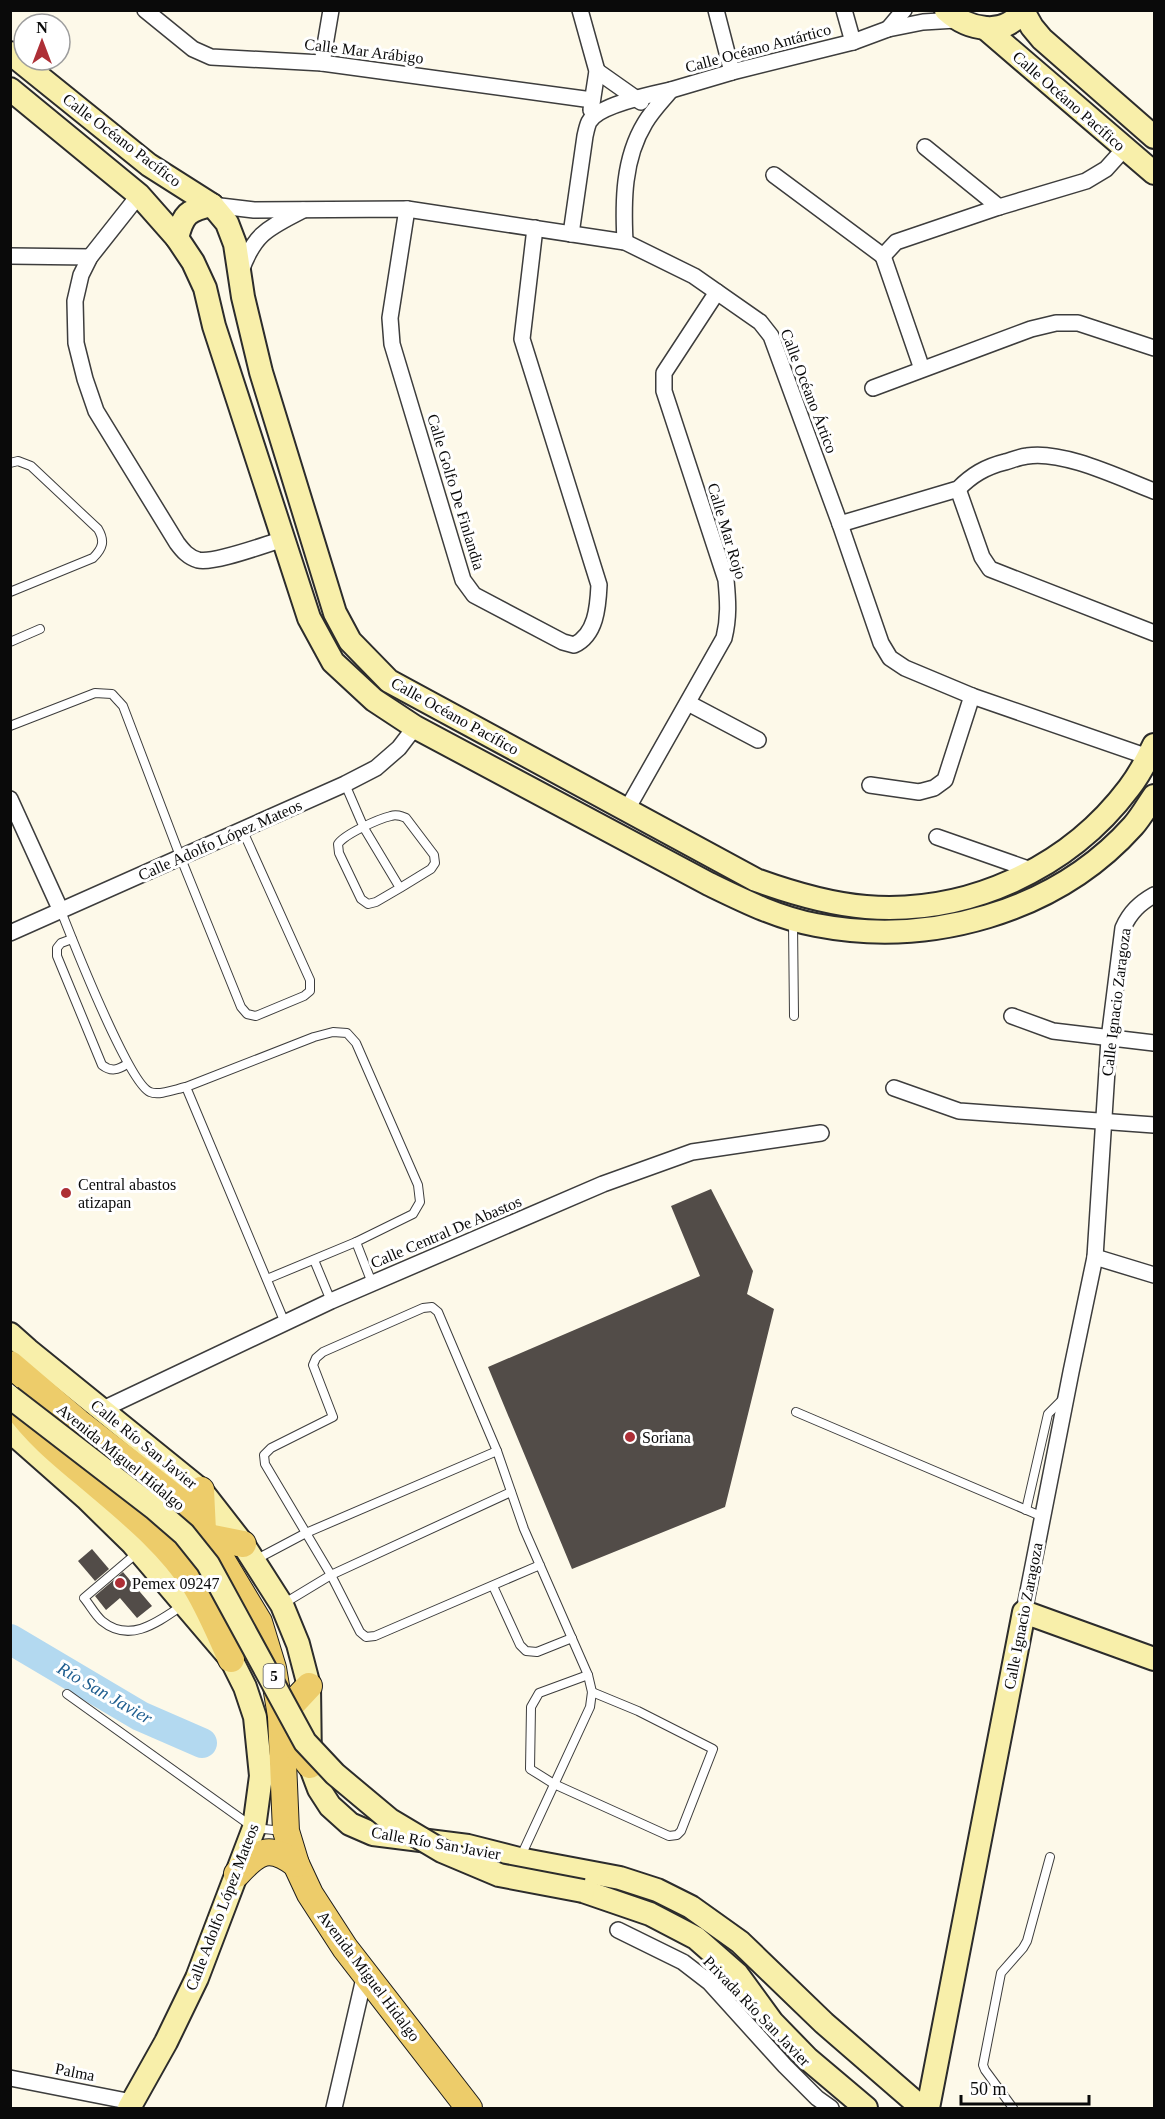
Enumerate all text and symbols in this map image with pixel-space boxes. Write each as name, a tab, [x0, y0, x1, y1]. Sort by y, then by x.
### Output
north arrow	[12, 12, 72, 72]
text: N	[36, 19, 48, 36]
street label: Calle Océano Antártico	[683, 20, 833, 76]
street label: Calle Mar Arábigo	[303, 35, 425, 68]
street label: Calle Océano Pacífico	[1009, 48, 1129, 154]
street label: Calle Océano Pacífico	[60, 90, 184, 190]
street label: Calle Océano Ártico	[778, 326, 841, 455]
street label: Calle Golfo De Finlandia	[424, 412, 488, 572]
street label: Calle Mar Rojo	[703, 481, 750, 581]
street label: Calle Océano Pacífico	[388, 674, 522, 758]
street label: Calle Adolfo López Mateos	[136, 796, 305, 885]
street label: Calle Ignacio Zaragoza	[1098, 927, 1135, 1077]
place label: Central abastos atizapan	[78, 1176, 176, 1212]
marker: Central abastos atizapan	[59, 1186, 73, 1200]
street label: Calle Central De Abastos	[368, 1192, 524, 1272]
street label: Calle Río San Javier	[88, 1396, 201, 1492]
street label: Avenida Miguel Hidalgo	[53, 1400, 188, 1514]
place label: Soriana	[642, 1429, 691, 1446]
marker: Soriana	[623, 1430, 637, 1444]
street label: Calle Ignacio Zaragoza	[1000, 1541, 1047, 1691]
place label: Pemex 09247	[132, 1575, 220, 1592]
marker: Pemex 09247	[113, 1576, 127, 1590]
water label: Río San Javier	[53, 1657, 157, 1729]
road number: 5	[264, 1664, 284, 1688]
street label: Calle Adolfo López Mateos	[182, 1821, 263, 1993]
street label: Calle Río San Javier	[370, 1823, 503, 1863]
street label: Avenida Miguel Hidalgo	[314, 1907, 424, 2045]
street label: Privada Río San Javier	[700, 1953, 814, 2070]
street label: Palma	[54, 2060, 96, 2084]
scale bar	[961, 2068, 1088, 2106]
text: 50 m	[970, 2079, 1007, 2099]

